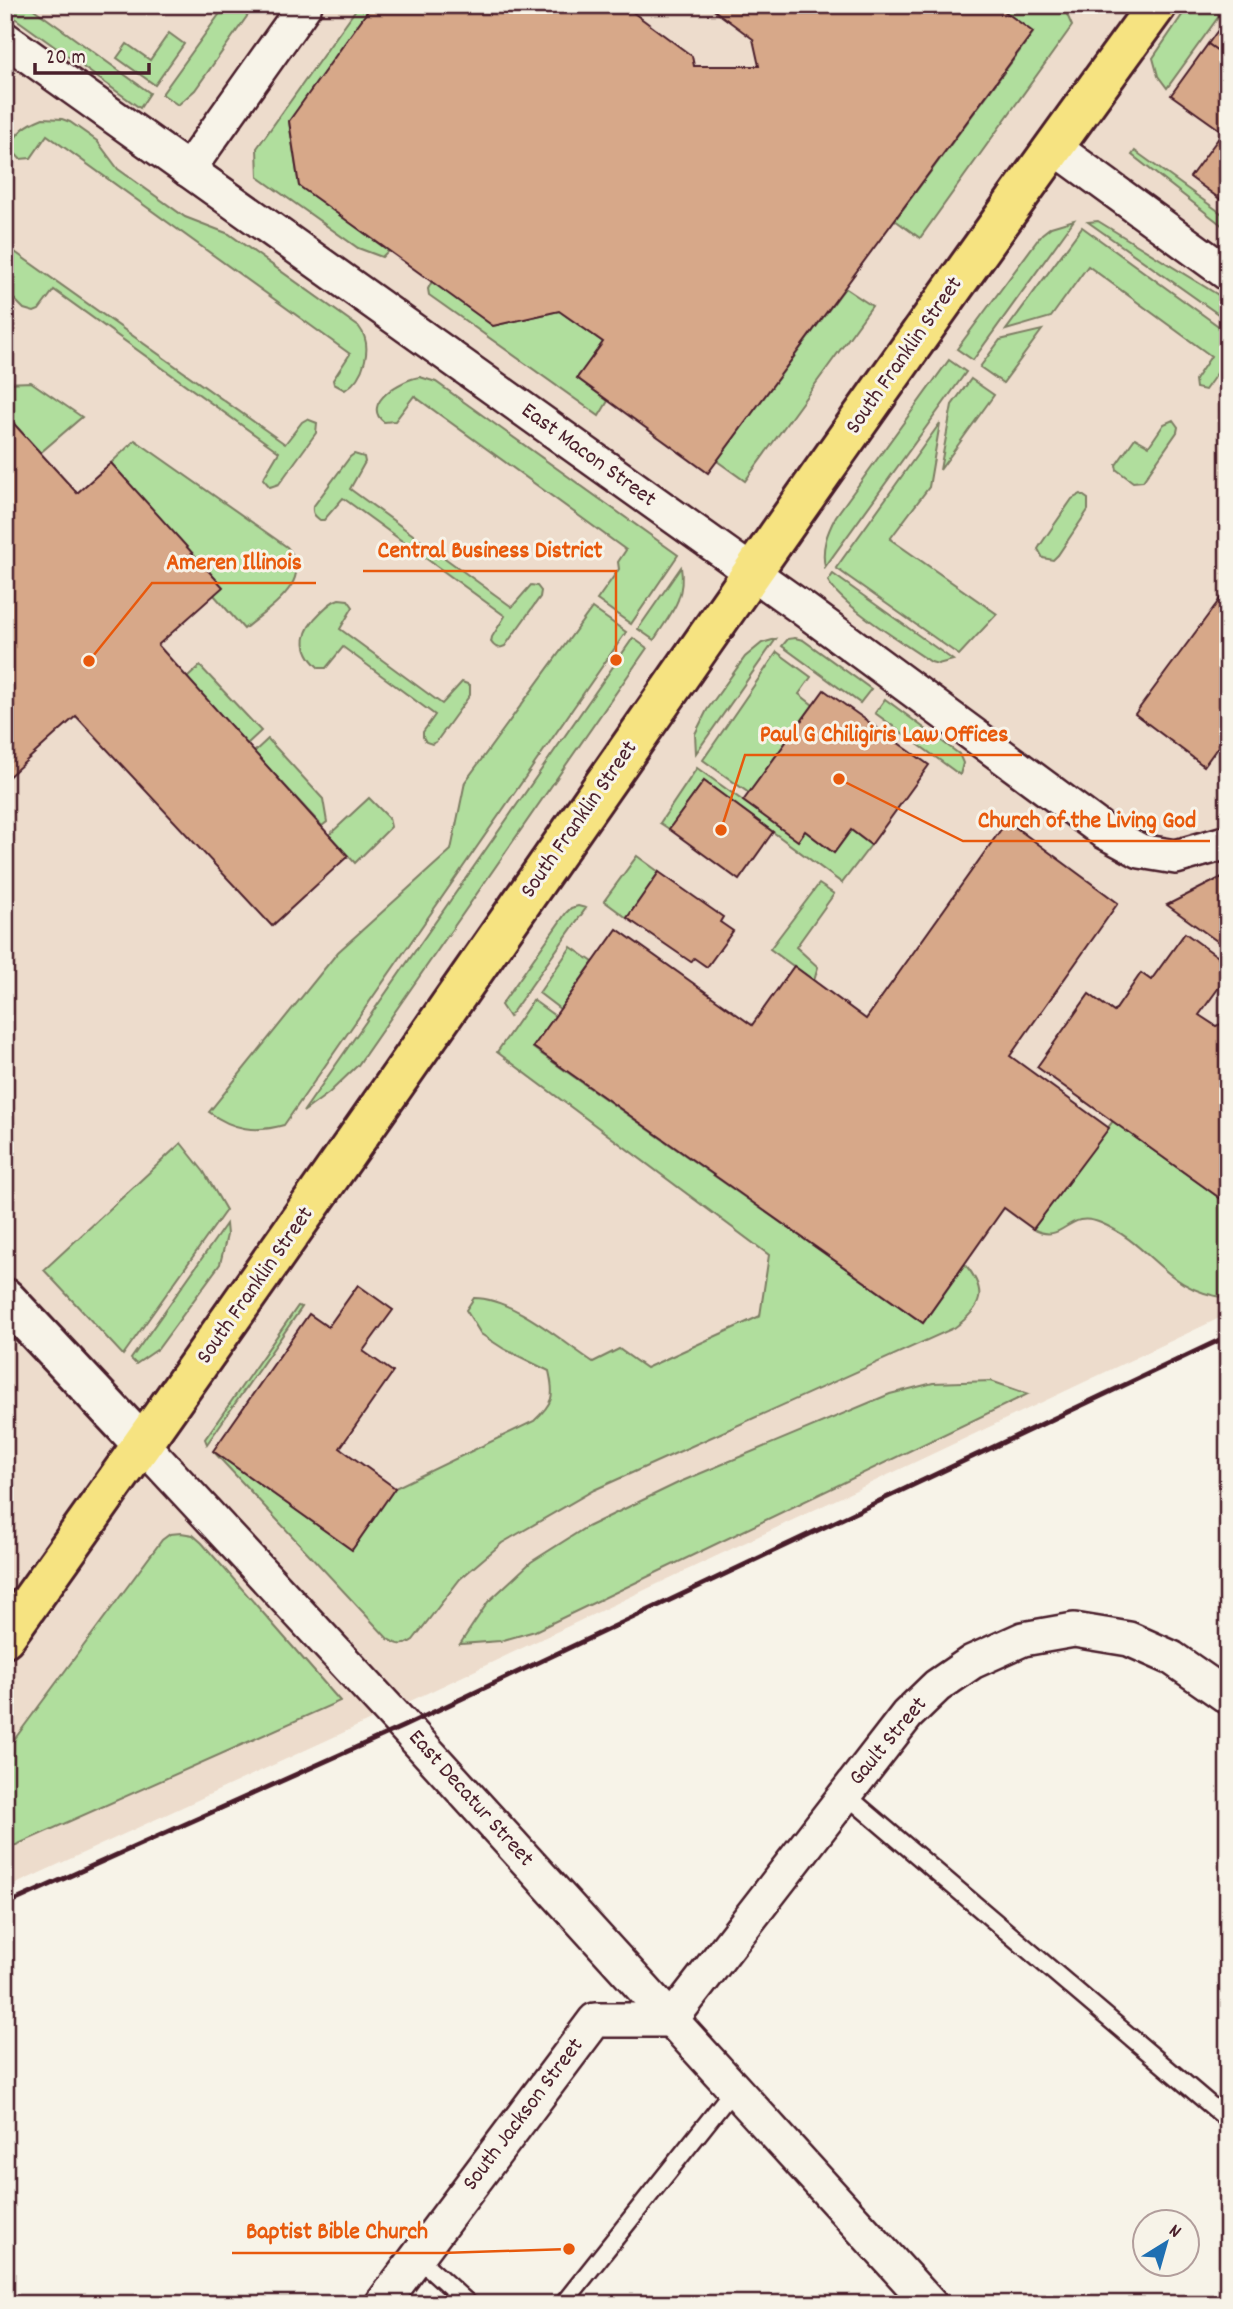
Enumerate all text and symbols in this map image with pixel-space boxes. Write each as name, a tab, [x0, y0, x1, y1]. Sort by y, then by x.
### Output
scale bar	[35, 32, 149, 76]
text: 20 m	[46, 44, 86, 74]
street label: South Franklin Street	[838, 270, 972, 442]
street label: East Macon Street	[513, 396, 663, 516]
callout: Central Business District	[363, 526, 616, 571]
text: Central Business District	[378, 535, 603, 569]
callout: Ameren Illinois	[152, 538, 316, 583]
text: Ameren Illinois	[166, 547, 302, 581]
callout: Paul G Chiligiris Law Offices	[745, 710, 1022, 755]
text: Paul G Chiligiris Law Offices	[760, 719, 1008, 753]
street label: South Franklin Street	[513, 734, 647, 906]
callout: Church of the Living God	[963, 796, 1210, 841]
text: Church of the Living God	[978, 805, 1196, 839]
street label: South Franklin Street	[189, 1200, 323, 1372]
street label: Gault Street	[842, 1690, 936, 1794]
street label: East Decatur Street	[399, 1723, 541, 1875]
street label: South Jackson Street	[455, 2032, 593, 2198]
callout: Baptist Bible Church	[232, 2208, 442, 2253]
north arrow	[1132, 2208, 1202, 2278]
text: Baptist Bible Church	[246, 2216, 428, 2250]
text: N	[1162, 2219, 1186, 2246]

